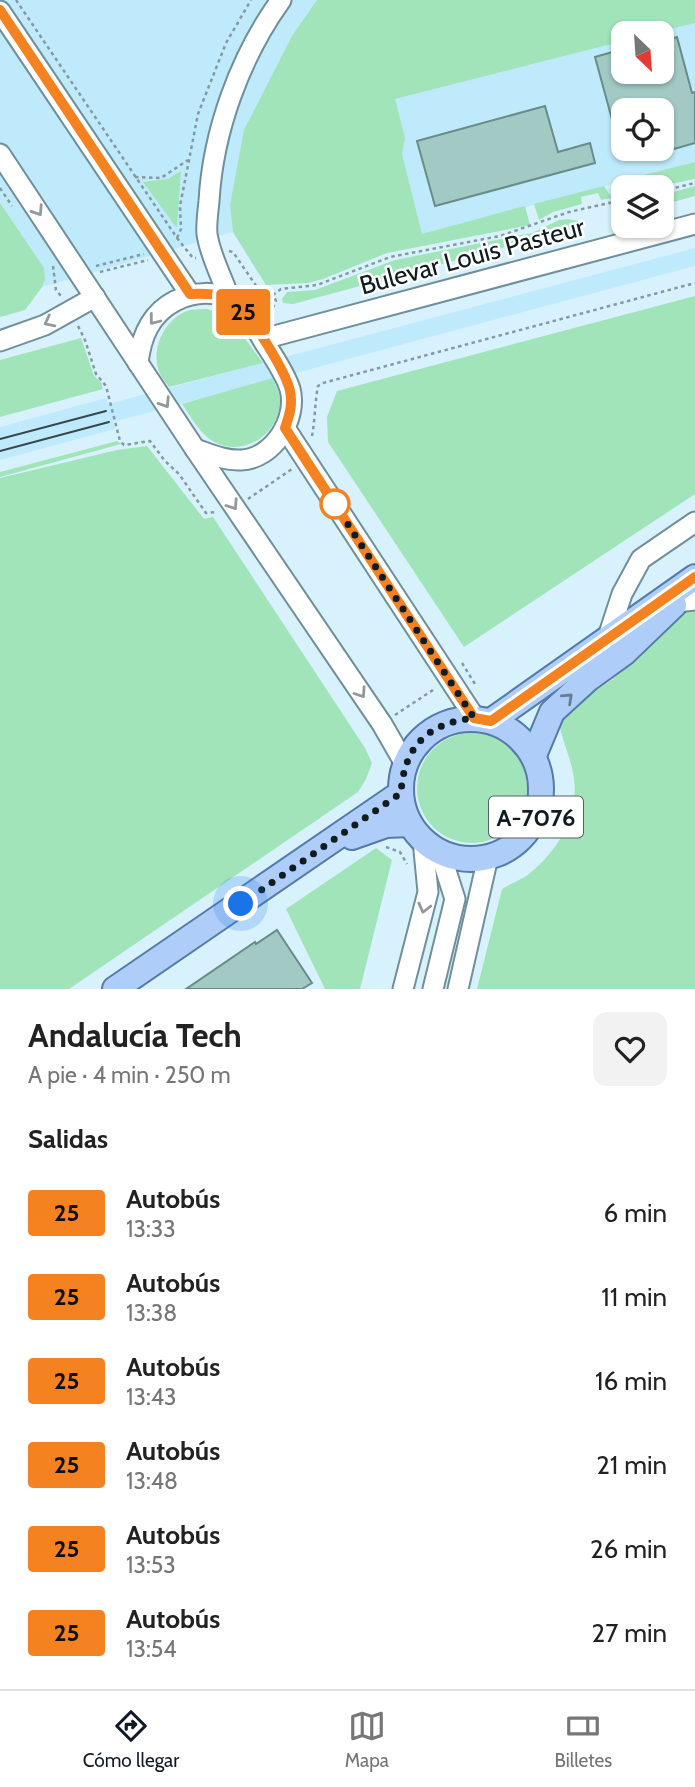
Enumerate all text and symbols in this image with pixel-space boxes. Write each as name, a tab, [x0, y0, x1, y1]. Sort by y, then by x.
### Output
north arrow	[611, 21, 674, 84]
map controls	[611, 21, 674, 238]
button: locate	[611, 98, 674, 161]
button: layers	[611, 175, 674, 238]
one-way arrow	[29, 203, 42, 216]
street label: Bulevar Louis Pasteur	[356, 210, 589, 301]
line badge: 25	[212, 289, 274, 335]
text: 25	[230, 297, 256, 326]
one-way arrow	[149, 313, 162, 325]
one-way arrow	[44, 314, 56, 328]
one-way arrow	[157, 396, 170, 409]
unlabelled marker	[320, 489, 350, 519]
one-way arrow	[225, 497, 237, 510]
one-way arrow	[353, 685, 365, 698]
one-way arrow	[560, 693, 573, 706]
road number: A-7076	[489, 796, 583, 838]
your location	[223, 886, 258, 921]
one-way arrow	[418, 902, 432, 914]
button: heart	[593, 1012, 667, 1086]
text: Andalucía Tech	[28, 1015, 242, 1055]
text: A pie · 4 min · 250 m	[28, 1061, 231, 1089]
text: Salidas	[28, 1123, 108, 1155]
text: Autobús	[126, 1183, 220, 1215]
text: 6 min	[604, 1197, 667, 1229]
text: 25	[54, 1198, 79, 1227]
text: 13:33	[126, 1215, 176, 1243]
text: Autobús	[126, 1267, 220, 1299]
text: 11 min	[601, 1281, 667, 1313]
text: 25	[54, 1282, 79, 1311]
text: 13:38	[126, 1299, 177, 1327]
text: Autobús	[126, 1351, 220, 1383]
text: 16 min	[595, 1365, 667, 1397]
text: 25	[54, 1366, 79, 1395]
text: 13:43	[126, 1383, 176, 1411]
text: Autobús	[126, 1435, 220, 1467]
text: 21 min	[596, 1449, 667, 1481]
text: 25	[54, 1450, 79, 1479]
text: 13:48	[126, 1467, 178, 1495]
text: Autobús	[126, 1519, 220, 1551]
text: 26 min	[590, 1533, 667, 1565]
text: 25	[54, 1534, 79, 1563]
text: 13:53	[126, 1551, 176, 1579]
text: Autobús	[126, 1603, 220, 1635]
text: 27 min	[592, 1617, 667, 1649]
text: 25	[54, 1618, 79, 1647]
text: 13:54	[126, 1635, 176, 1663]
tab: Cómo llegar	[83, 1707, 179, 1772]
tab: Mapa	[345, 1707, 389, 1772]
tab: Billetes	[554, 1707, 612, 1772]

